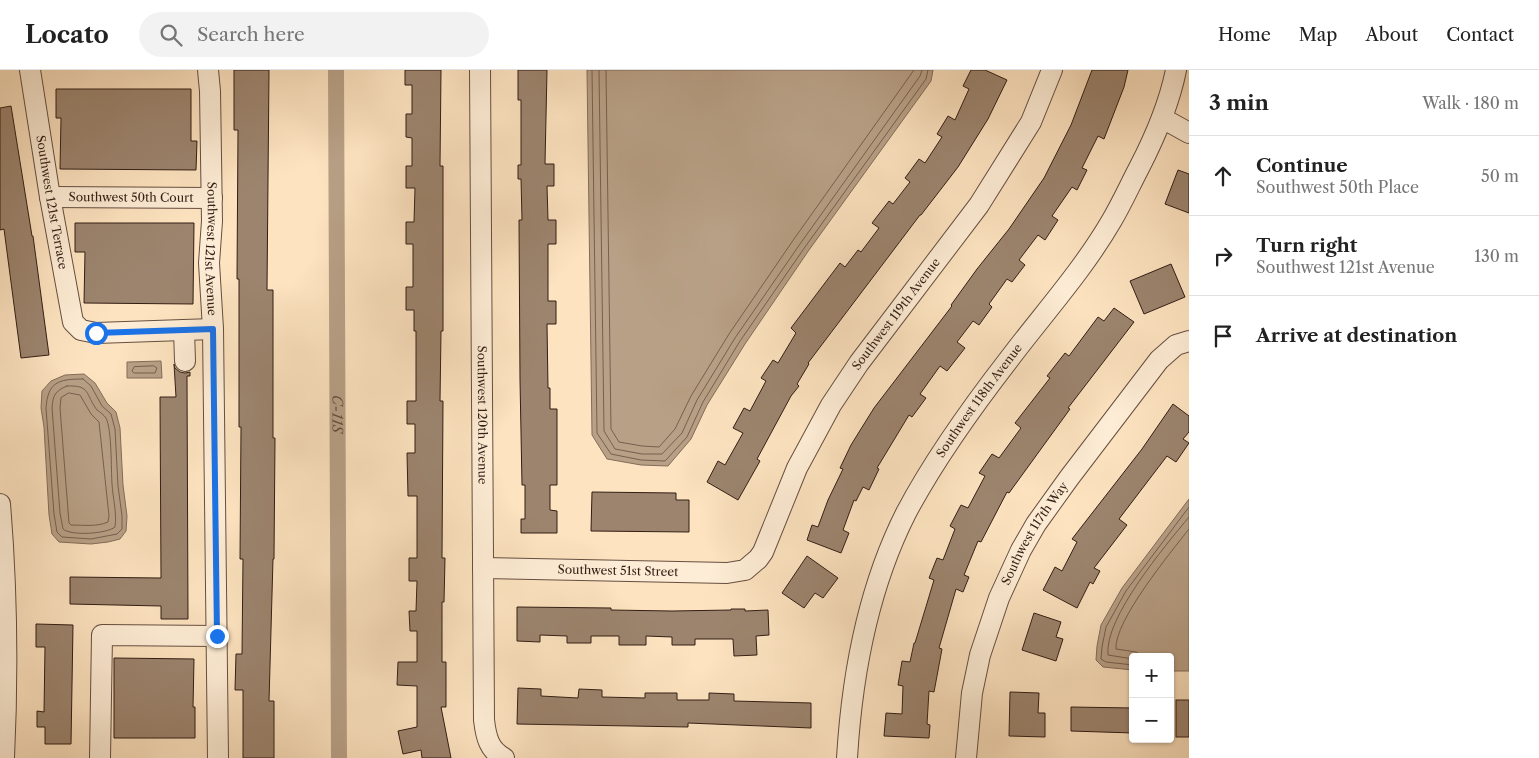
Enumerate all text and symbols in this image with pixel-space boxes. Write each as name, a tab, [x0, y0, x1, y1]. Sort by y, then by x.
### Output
search box	[139, 12, 489, 57]
text: Locato	[25, 20, 109, 49]
icon: search	[157, 21, 185, 49]
text: Search here	[197, 23, 305, 46]
text: Home	[1218, 24, 1271, 46]
text: Map	[1299, 24, 1337, 46]
text: About	[1365, 24, 1418, 46]
text: Contact	[1446, 24, 1514, 46]
text: 3 min	[1209, 90, 1269, 115]
text: Walk · 180 m	[1422, 93, 1519, 113]
street label: Southwest 121st Terrace	[33, 134, 71, 271]
text: Continue	[1256, 154, 1348, 177]
icon: ahead	[1209, 162, 1237, 190]
text: 50 m	[1481, 166, 1519, 186]
text: Southwest 50th Place	[1256, 177, 1419, 197]
street label: Southwest 121st Avenue	[202, 182, 220, 316]
street label: Southwest 50th Court	[69, 189, 194, 205]
text: Turn right	[1256, 234, 1357, 257]
icon: right	[1209, 242, 1237, 270]
text: 130 m	[1474, 246, 1519, 266]
street label: Southwest 119th Avenue	[848, 255, 943, 373]
text: Southwest 121st Avenue	[1256, 257, 1435, 277]
route start	[85, 322, 108, 345]
icon: arrive	[1209, 322, 1237, 350]
text: Arrive at destination	[1256, 324, 1457, 347]
street label: Southwest 118th Avenue	[933, 340, 1025, 460]
street label: Southwest 120th Avenue	[475, 345, 491, 485]
water label: C-11S	[328, 395, 347, 435]
street label: Southwest 117th Way	[998, 479, 1071, 587]
street label: Southwest 51st Street	[558, 562, 679, 579]
route end	[206, 625, 229, 648]
map controls	[1129, 653, 1174, 743]
button: +	[1129, 653, 1174, 698]
button: −	[1129, 698, 1174, 743]

